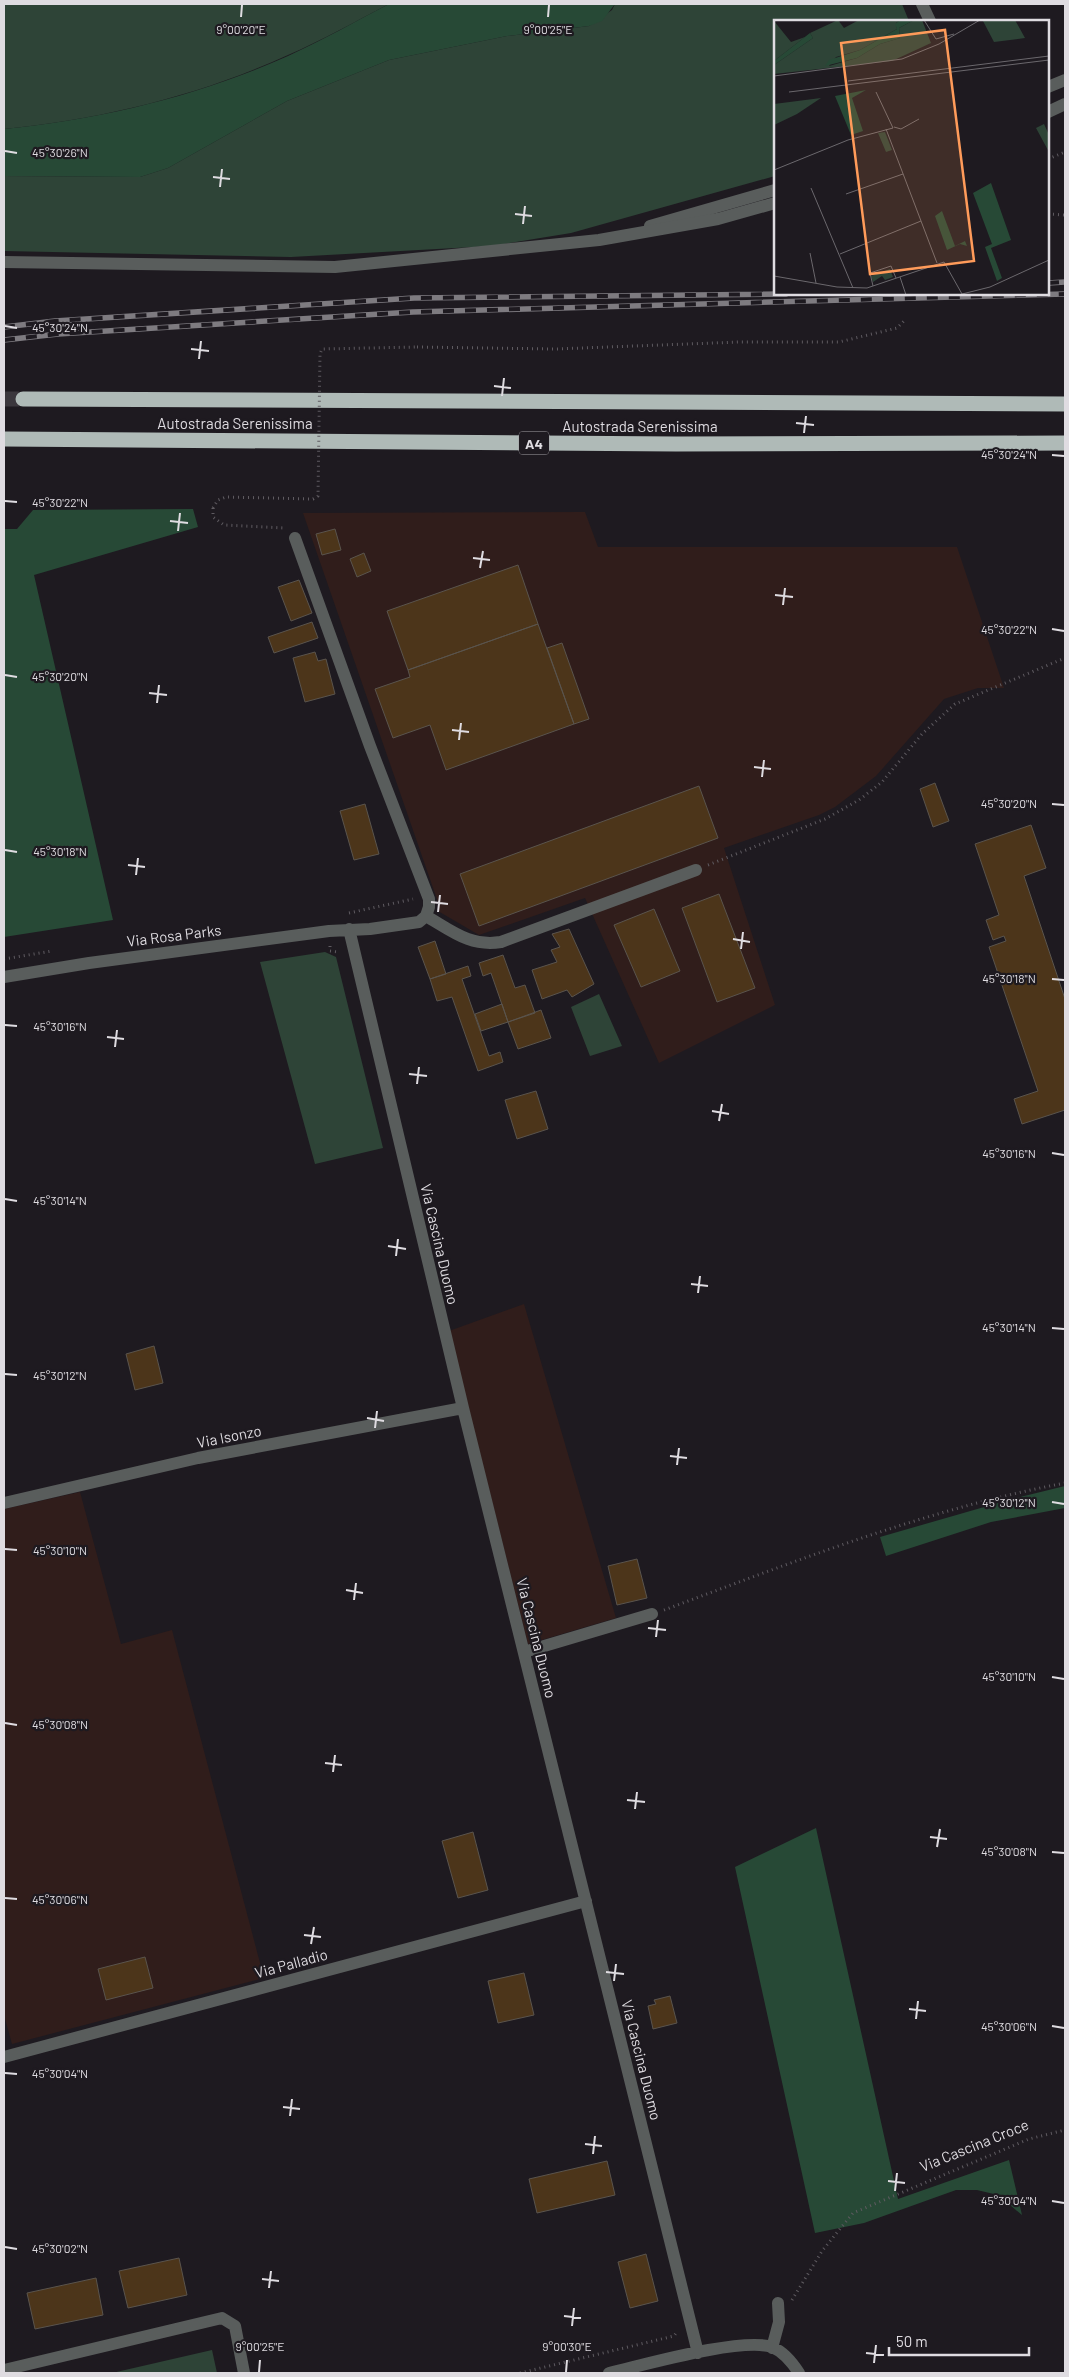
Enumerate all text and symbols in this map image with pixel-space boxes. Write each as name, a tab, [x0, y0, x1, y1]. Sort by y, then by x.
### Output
inset map	[774, 20, 1049, 295]
text: 9°00'20"E	[216, 22, 266, 36]
text: 9°00'25"E	[524, 22, 572, 36]
text: 45°30'26"N	[32, 145, 88, 159]
text: 45°30'24"N	[32, 320, 88, 334]
street label: Autostrada Serenissima	[157, 414, 313, 432]
street label: Autostrada Serenissima	[562, 417, 718, 435]
road number: A4	[519, 432, 549, 454]
text: 45°30'24"N	[981, 447, 1037, 461]
text: 45°30'22"N	[32, 495, 88, 509]
text: 45°30'22"N	[981, 622, 1037, 636]
text: 45°30'20"N	[32, 669, 88, 683]
text: 45°30'20"N	[981, 796, 1037, 810]
text: 45°30'18"N	[33, 844, 87, 858]
street label: Via Rosa Parks	[126, 920, 222, 950]
text: 45°30'18"N	[982, 971, 1036, 985]
text: 45°30'16"N	[33, 1019, 87, 1033]
text: 45°30'16"N	[982, 1146, 1036, 1160]
street label: Via Cascina Duomo	[417, 1182, 463, 1306]
text: 45°30'14"N	[33, 1193, 87, 1207]
text: 45°30'14"N	[982, 1320, 1036, 1334]
text: 45°30'12"N	[33, 1368, 87, 1382]
street label: Via Isonzo	[195, 1421, 263, 1451]
text: 45°30'12"N	[982, 1495, 1036, 1509]
text: 45°30'10"N	[33, 1543, 87, 1557]
street label: Via Cascina Duomo	[513, 1576, 561, 1700]
text: 45°30'10"N	[982, 1669, 1036, 1683]
text: 45°30'08"N	[32, 1717, 88, 1731]
text: 45°30'08"N	[981, 1844, 1037, 1858]
text: 45°30'06"N	[32, 1892, 88, 1906]
street label: Via Palladio	[253, 1945, 329, 1981]
street label: Via Cascina Duomo	[618, 1998, 666, 2122]
text: 45°30'06"N	[981, 2019, 1037, 2033]
text: 45°30'04"N	[32, 2066, 88, 2080]
street label: Via Cascina Croce	[917, 2115, 1031, 2175]
text: 45°30'04"N	[981, 2193, 1037, 2207]
text: 45°30'02"N	[32, 2241, 88, 2255]
scale bar	[889, 2324, 1029, 2356]
text: 50 m	[896, 2332, 928, 2350]
text: 9°00'25"E	[236, 2339, 284, 2353]
text: 9°00'30"E	[542, 2339, 592, 2353]

